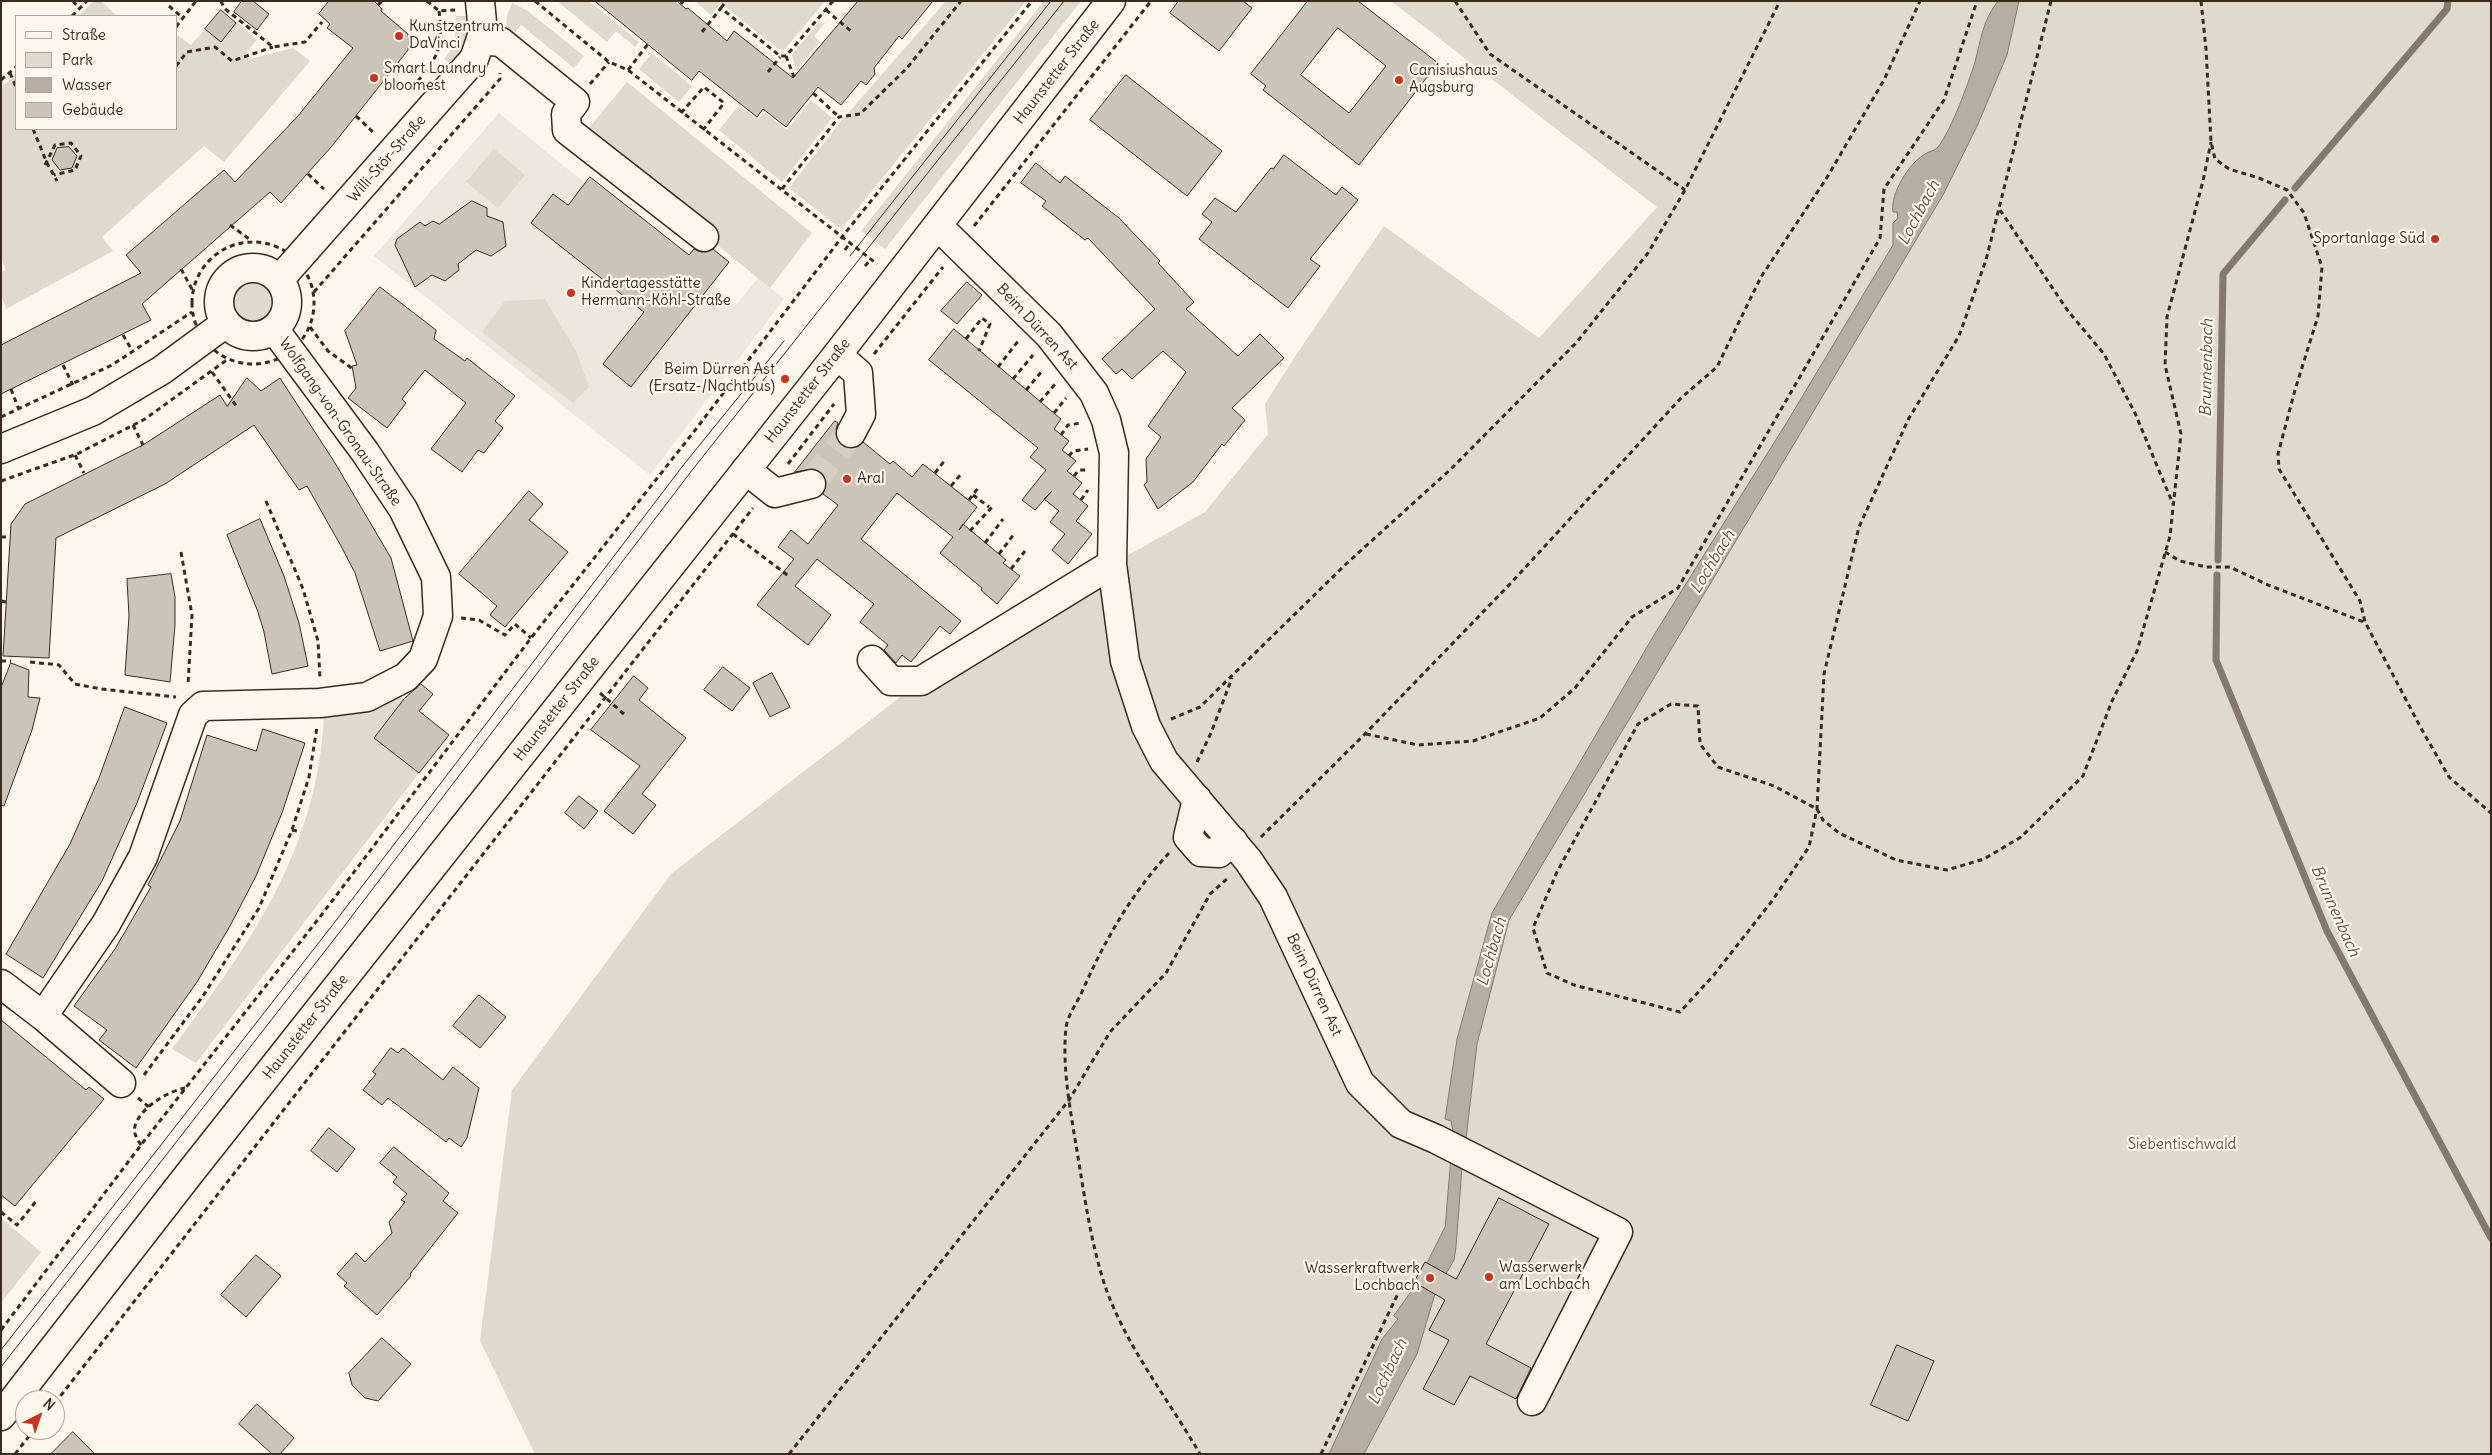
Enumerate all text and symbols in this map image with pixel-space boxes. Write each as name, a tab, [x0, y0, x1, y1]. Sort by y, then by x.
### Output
legend	[15, 15, 178, 130]
street label: Haunstetter Straße	[1010, 16, 1104, 128]
place label: Kunstzentrum DaVinci	[409, 18, 504, 53]
text: Straße	[62, 25, 106, 44]
marker: Kunstzentrum DaVinci	[393, 30, 405, 42]
text: Park	[62, 50, 93, 69]
place label: Smart Laundry bloomest	[384, 60, 486, 95]
place label: Canisiushaus Augsburg	[1409, 62, 1498, 97]
marker: Smart Laundry bloomest	[368, 72, 380, 84]
marker: Canisiushaus Augsburg	[1393, 74, 1405, 86]
text: Wasser	[62, 75, 112, 94]
text: Gebäude	[62, 100, 123, 119]
street label: Willi-Stör-Straße	[344, 112, 430, 206]
water label: Lochbach	[1894, 178, 1944, 248]
place label: Sportanlage Süd	[2314, 230, 2425, 248]
marker: Sportanlage Süd	[2429, 233, 2441, 245]
place label: Kindertagesstätte Hermann-Köhl-Straße	[581, 275, 731, 310]
street label: Beim Dürren Ast	[993, 280, 1081, 374]
marker: Kindertagesstätte Hermann-Köhl-Straße	[565, 287, 577, 299]
water label: Brunnenbach	[2197, 319, 2217, 417]
street label: Wolfgang-von-Gronau-Straße	[275, 334, 405, 510]
street label: Haunstetter Straße	[761, 335, 855, 447]
place label: Beim Dürren Ast (Ersatz-/Nachtbus)	[649, 361, 775, 396]
marker: Beim Dürren Ast (Ersatz-/Nachtbus)	[779, 373, 791, 385]
place label: Aral	[857, 470, 885, 488]
marker: Aral	[841, 473, 853, 485]
water label: Lochbach	[1687, 527, 1739, 597]
street label: Haunstetter Straße	[510, 653, 604, 765]
water label: Brunnenbach	[2306, 862, 2364, 960]
water label: Lochbach	[1473, 916, 1511, 988]
street label: Beim Dürren Ast	[1282, 931, 1346, 1039]
street label: Haunstetter Straße	[259, 971, 353, 1083]
park label: Siebentischwald	[2128, 1136, 2236, 1154]
place label: Wasserwerk am Lochbach	[1499, 1259, 1590, 1294]
place label: Wasserkraftwerk Lochbach	[1305, 1260, 1420, 1295]
marker: Wasserwerk am Lochbach	[1483, 1271, 1495, 1283]
marker: Wasserkraftwerk Lochbach	[1424, 1272, 1436, 1284]
water label: Lochbach	[1364, 1336, 1412, 1408]
north arrow	[15, 1390, 65, 1440]
text: N	[40, 1394, 59, 1414]

